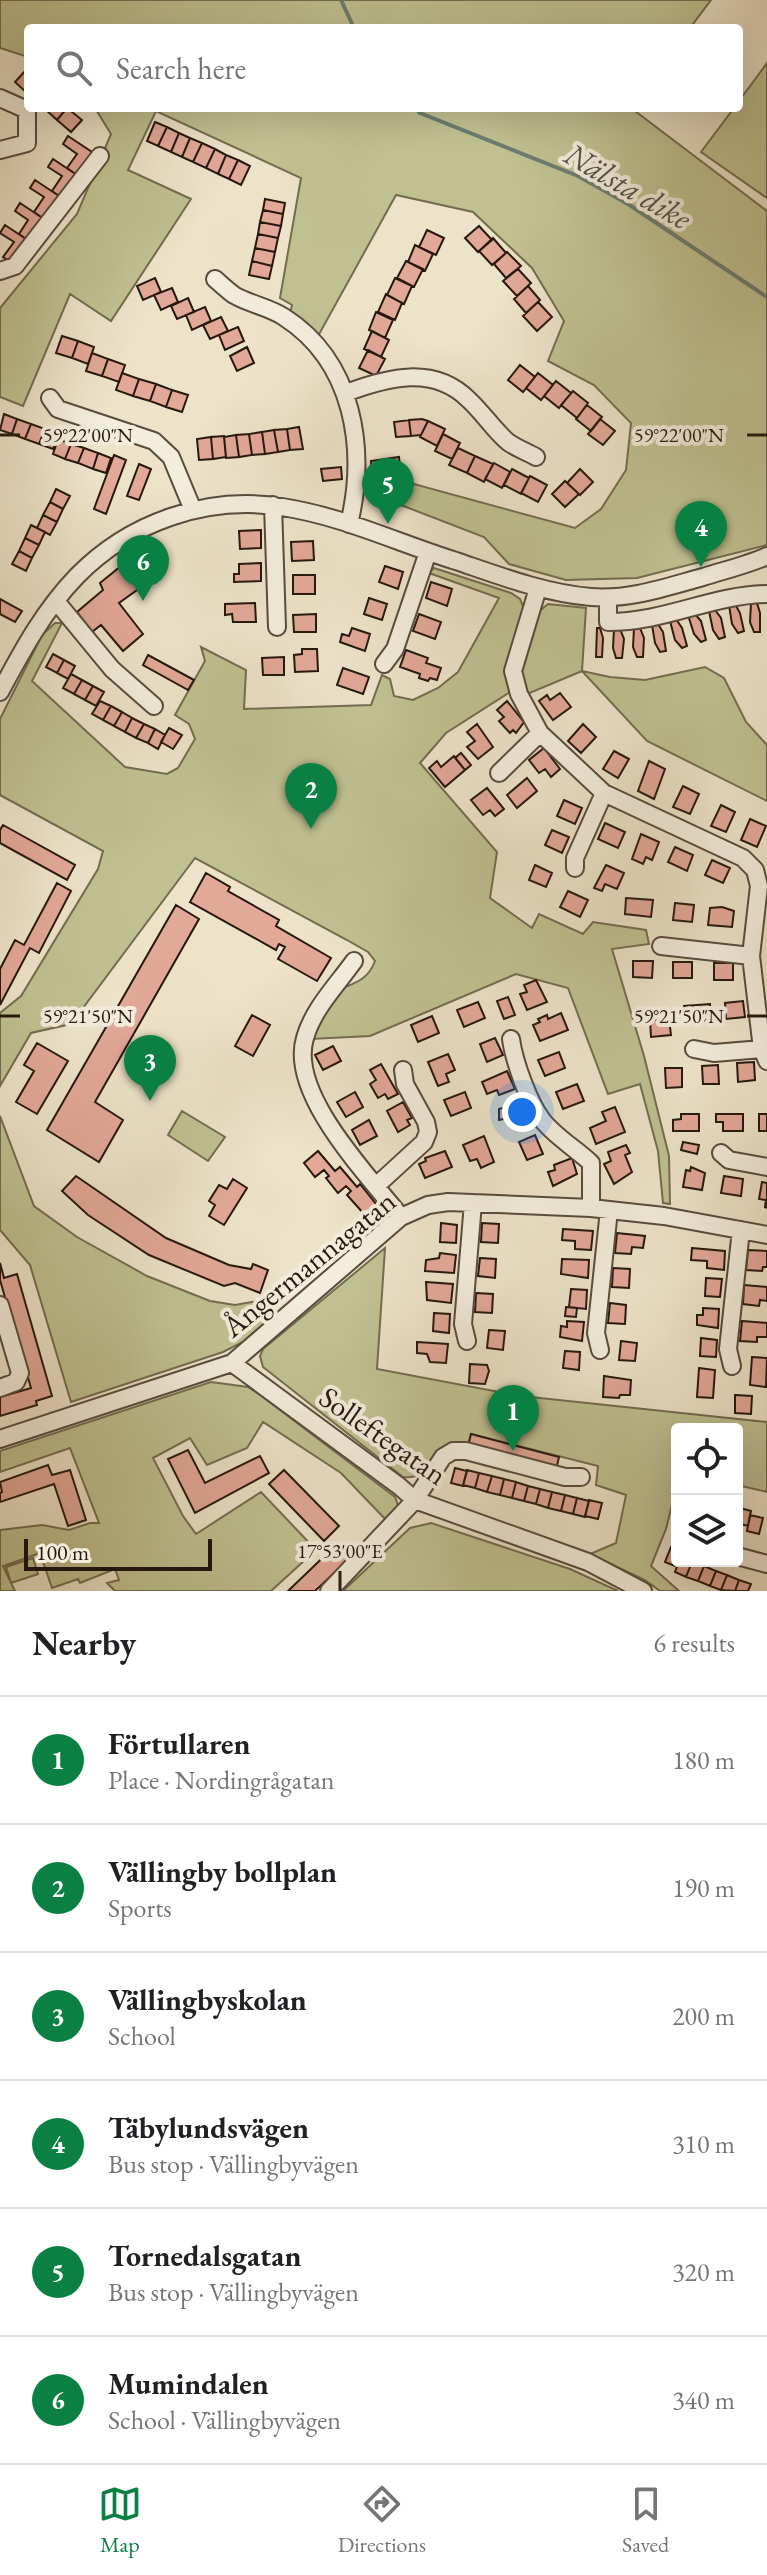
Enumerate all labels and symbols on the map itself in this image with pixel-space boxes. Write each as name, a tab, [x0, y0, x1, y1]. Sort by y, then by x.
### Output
water label: Nälsta dike	[556, 132, 700, 240]
text: 59°22'00"N	[43, 422, 133, 448]
text: 59°22'00"N	[634, 422, 724, 448]
pin: 5	[362, 458, 414, 524]
pin: 4	[675, 501, 727, 567]
pin: 6	[117, 535, 169, 601]
pin: 2	[285, 763, 337, 829]
text: 59°21'50"N	[43, 1003, 133, 1029]
text: 59°21'50"N	[634, 1003, 724, 1029]
pin: 3	[124, 1035, 176, 1101]
your location	[502, 1092, 542, 1132]
street label: Ångermannagatan	[213, 1181, 404, 1346]
street label: Solleftegatan	[312, 1377, 455, 1494]
pin: 1	[487, 1385, 539, 1451]
scale bar	[24, 1535, 212, 1571]
text: 17°53'00"E	[297, 1538, 383, 1564]

